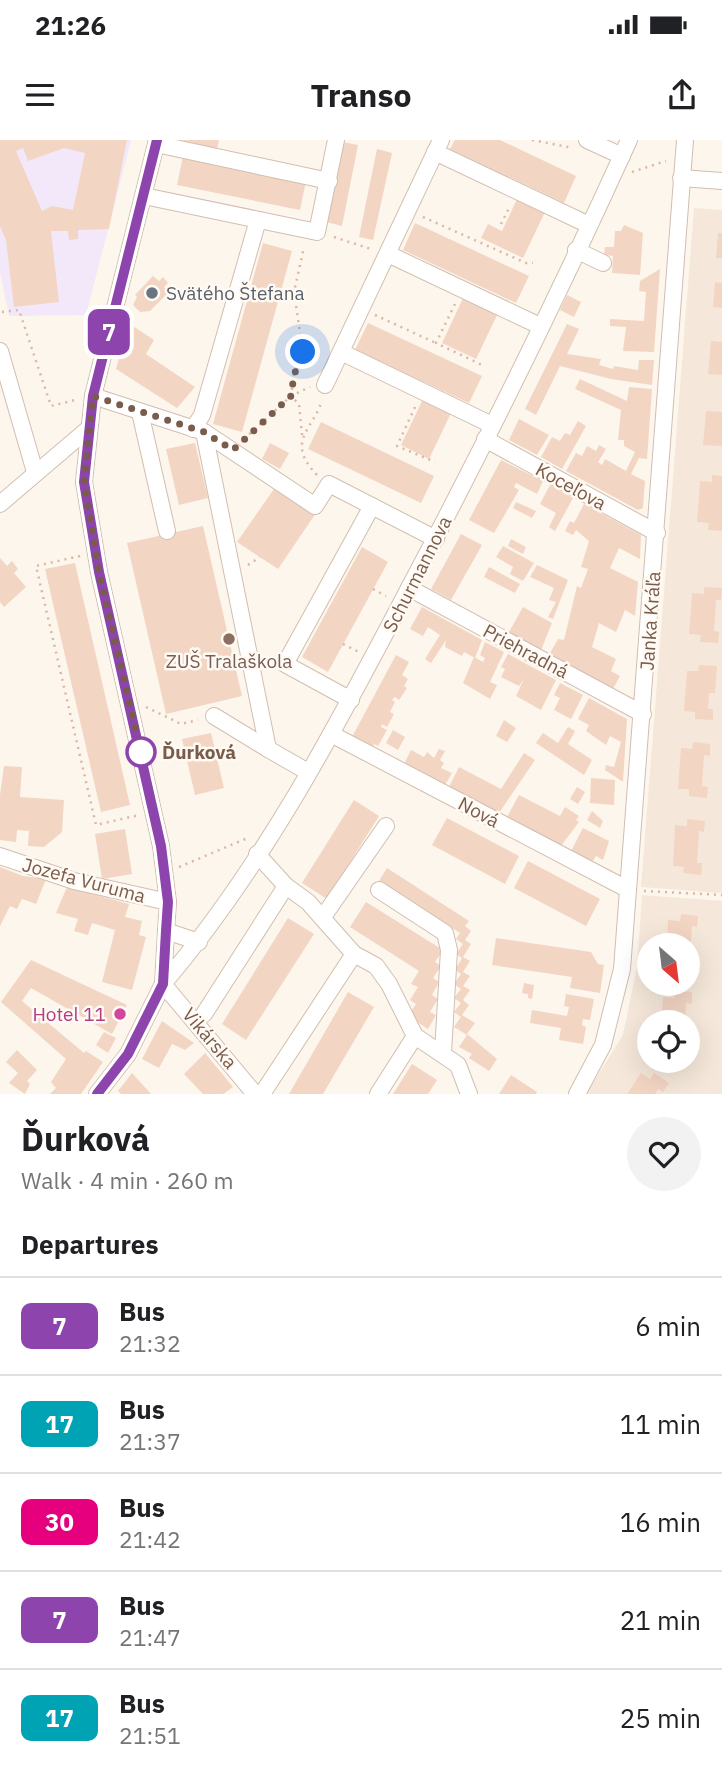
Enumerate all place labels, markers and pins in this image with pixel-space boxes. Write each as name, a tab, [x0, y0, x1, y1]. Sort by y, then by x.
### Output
place label: Svätého Štefana	[166, 281, 305, 305]
marker: Svätého Štefana	[144, 285, 160, 301]
marker: ZUŠ Tralaškola	[221, 631, 237, 647]
place label: ZUŠ Tralaškola	[166, 649, 292, 673]
marker: Ďurková	[126, 737, 156, 767]
place label: Ďurková	[162, 740, 236, 764]
place label: Hotel 11	[32, 1002, 106, 1026]
marker: Hotel 11	[112, 1006, 128, 1022]

